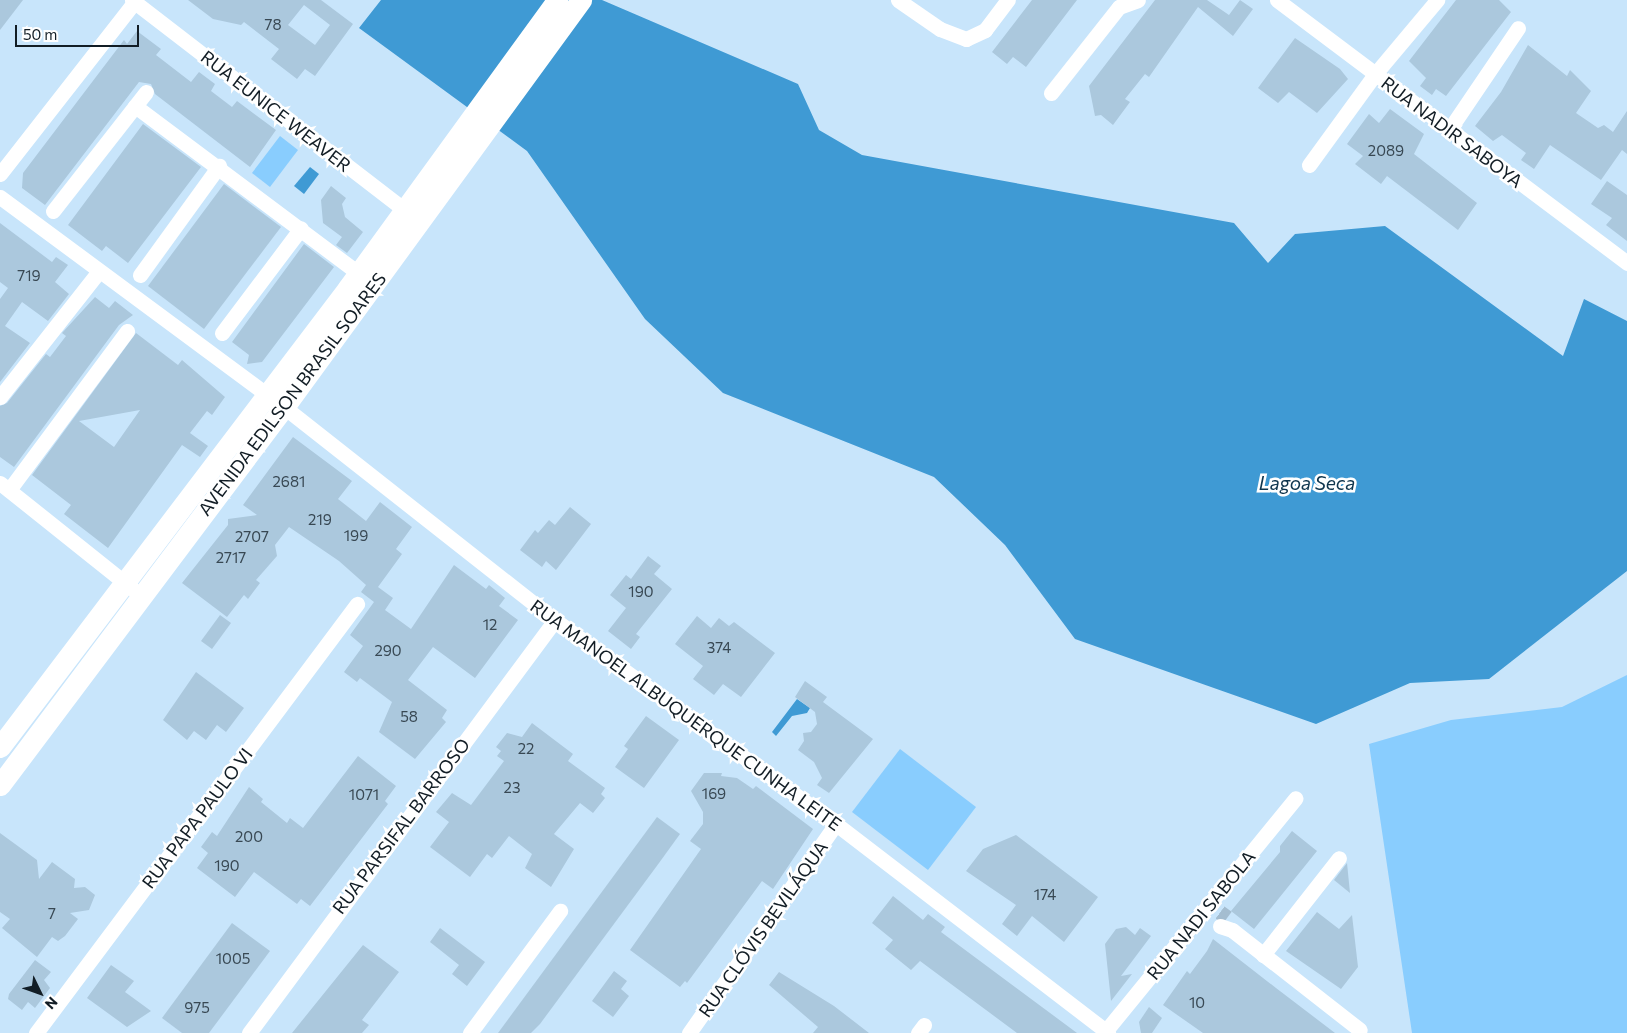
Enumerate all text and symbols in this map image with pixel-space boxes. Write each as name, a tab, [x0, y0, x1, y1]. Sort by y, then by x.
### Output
scale bar	[18, 15, 141, 47]
house number: 78	[265, 16, 281, 34]
text: 50 m	[23, 25, 57, 43]
street label: RUA EUNICE WEAVER	[197, 46, 355, 176]
street label: RUA NADIR SABOYA	[1377, 72, 1527, 192]
house number: 2089	[1368, 142, 1404, 160]
house number: 719	[17, 267, 41, 285]
street label: AVENIDA EDILSON BRASIL SOARES	[193, 268, 391, 520]
water label: Lagoa Seca	[1259, 472, 1355, 494]
house number: 2681	[273, 473, 305, 491]
house number: 219	[308, 511, 332, 529]
house number: 199	[344, 527, 368, 545]
house number: 2707	[235, 528, 269, 546]
house number: 2717	[216, 549, 246, 567]
house number: 190	[628, 583, 654, 601]
street label: RUA MANOEL ALBUQUERQUE CUNHA LEITE	[526, 595, 846, 835]
house number: 12	[483, 616, 497, 634]
house number: 374	[707, 639, 731, 657]
house number: 290	[374, 642, 402, 660]
house number: 58	[400, 708, 418, 726]
street label: RUA PARSIFAL BARROSO	[328, 734, 474, 918]
house number: 22	[518, 740, 534, 758]
street label: RUA PAPA PAULO VI	[137, 744, 257, 892]
house number: 23	[504, 779, 520, 797]
house number: 169	[702, 785, 726, 803]
house number: 1071	[349, 786, 379, 804]
house number: 200	[235, 828, 263, 846]
street label: RUA CLÓVIS BEVILÁQUA	[694, 837, 832, 1021]
street label: RUA NADI SABOLA	[1142, 846, 1260, 984]
house number: 190	[214, 857, 240, 875]
house number: 174	[1034, 886, 1056, 904]
house number: 7	[48, 905, 56, 923]
house number: 1005	[216, 950, 250, 968]
north arrow	[15, 968, 65, 1018]
text: N	[42, 994, 61, 1013]
house number: 10	[1189, 994, 1205, 1012]
house number: 975	[184, 999, 210, 1017]

